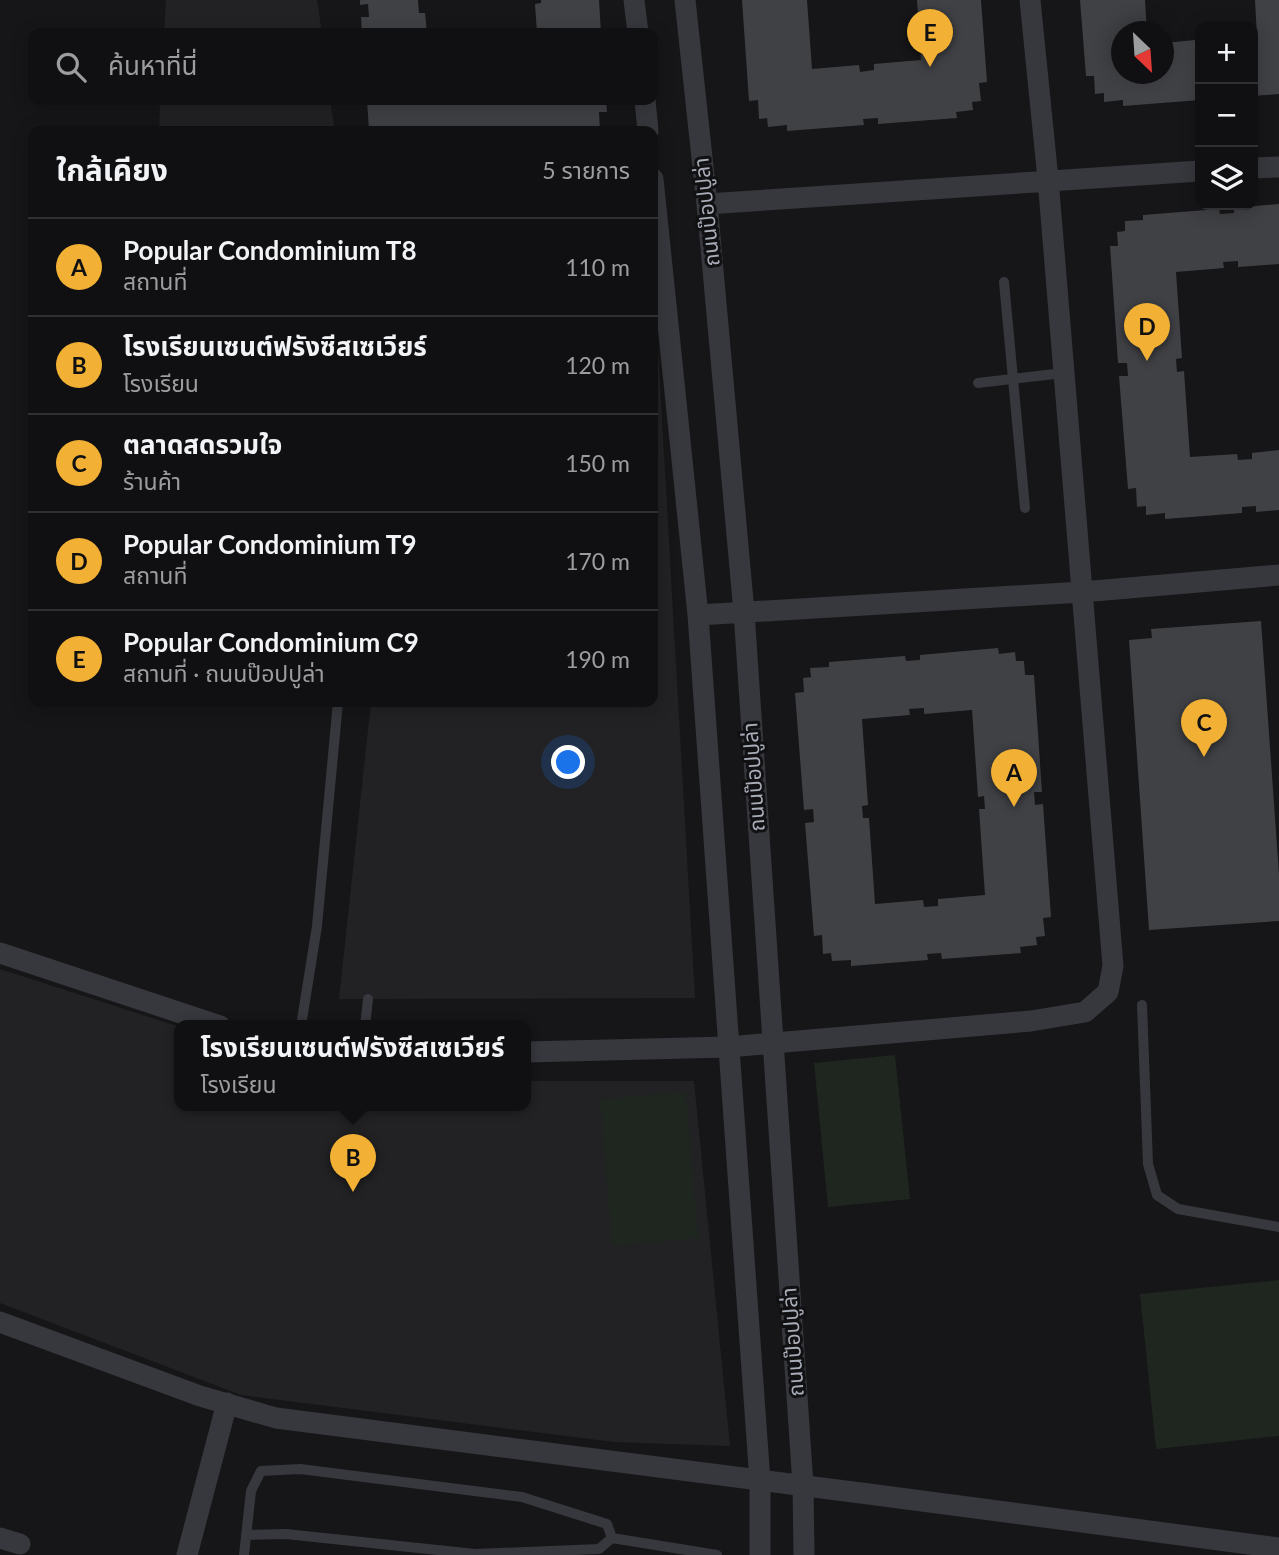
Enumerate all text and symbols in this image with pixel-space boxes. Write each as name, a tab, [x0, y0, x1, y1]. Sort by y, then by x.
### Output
pin: E	[907, 9, 953, 67]
north arrow	[1111, 21, 1174, 84]
map controls	[1195, 21, 1258, 210]
button: +	[1195, 21, 1258, 84]
search box	[28, 28, 658, 105]
icon: search	[52, 48, 90, 86]
text: ค้นหาที่นี่	[108, 49, 198, 81]
button: −	[1195, 84, 1258, 147]
button: layers	[1195, 147, 1258, 210]
text: ใกล้เคียง	[56, 151, 168, 187]
text: 5 รายการ	[542, 156, 630, 184]
street label: ถนนป๊อปปูล่า	[687, 156, 726, 268]
text: Popular Condominium T8	[123, 234, 417, 266]
text: A	[71, 253, 87, 281]
text: 110 m	[565, 253, 630, 281]
text: สถานที่	[123, 267, 187, 295]
pin: D	[1124, 303, 1170, 361]
text: โรงเรียนเซนต์ฟรังซีสเซเวียร์	[123, 330, 427, 362]
text: B	[71, 351, 87, 379]
text: 120 m	[565, 351, 630, 379]
text: โรงเรียน	[123, 369, 199, 397]
text: ตลาดสดรวมใจ	[123, 428, 282, 460]
text: C	[71, 449, 87, 477]
text: 150 m	[565, 449, 630, 477]
text: ร้านค้า	[123, 467, 181, 495]
text: Popular Condominium T9	[123, 528, 417, 560]
text: D	[70, 547, 88, 575]
text: 170 m	[565, 547, 630, 575]
text: สถานที่	[123, 561, 187, 589]
text: Popular Condominium C9	[123, 626, 419, 658]
text: E	[72, 645, 86, 673]
text: 190 m	[565, 645, 630, 673]
text: สถานที่ · ถนนป๊อปปูล่า	[123, 659, 325, 687]
pin: C	[1181, 699, 1227, 757]
street label: ถนนป๊อปปูล่า	[736, 722, 771, 832]
your location	[551, 745, 585, 779]
pin: A	[991, 749, 1037, 807]
popup	[174, 1020, 531, 1111]
text: โรงเรียนเซนต์ฟรังซีสเซเวียร์	[201, 1031, 504, 1063]
text: โรงเรียน	[201, 1070, 277, 1098]
pin: B	[330, 1134, 376, 1192]
street label: ถนนป๊อปปูล่า	[775, 1287, 810, 1397]

